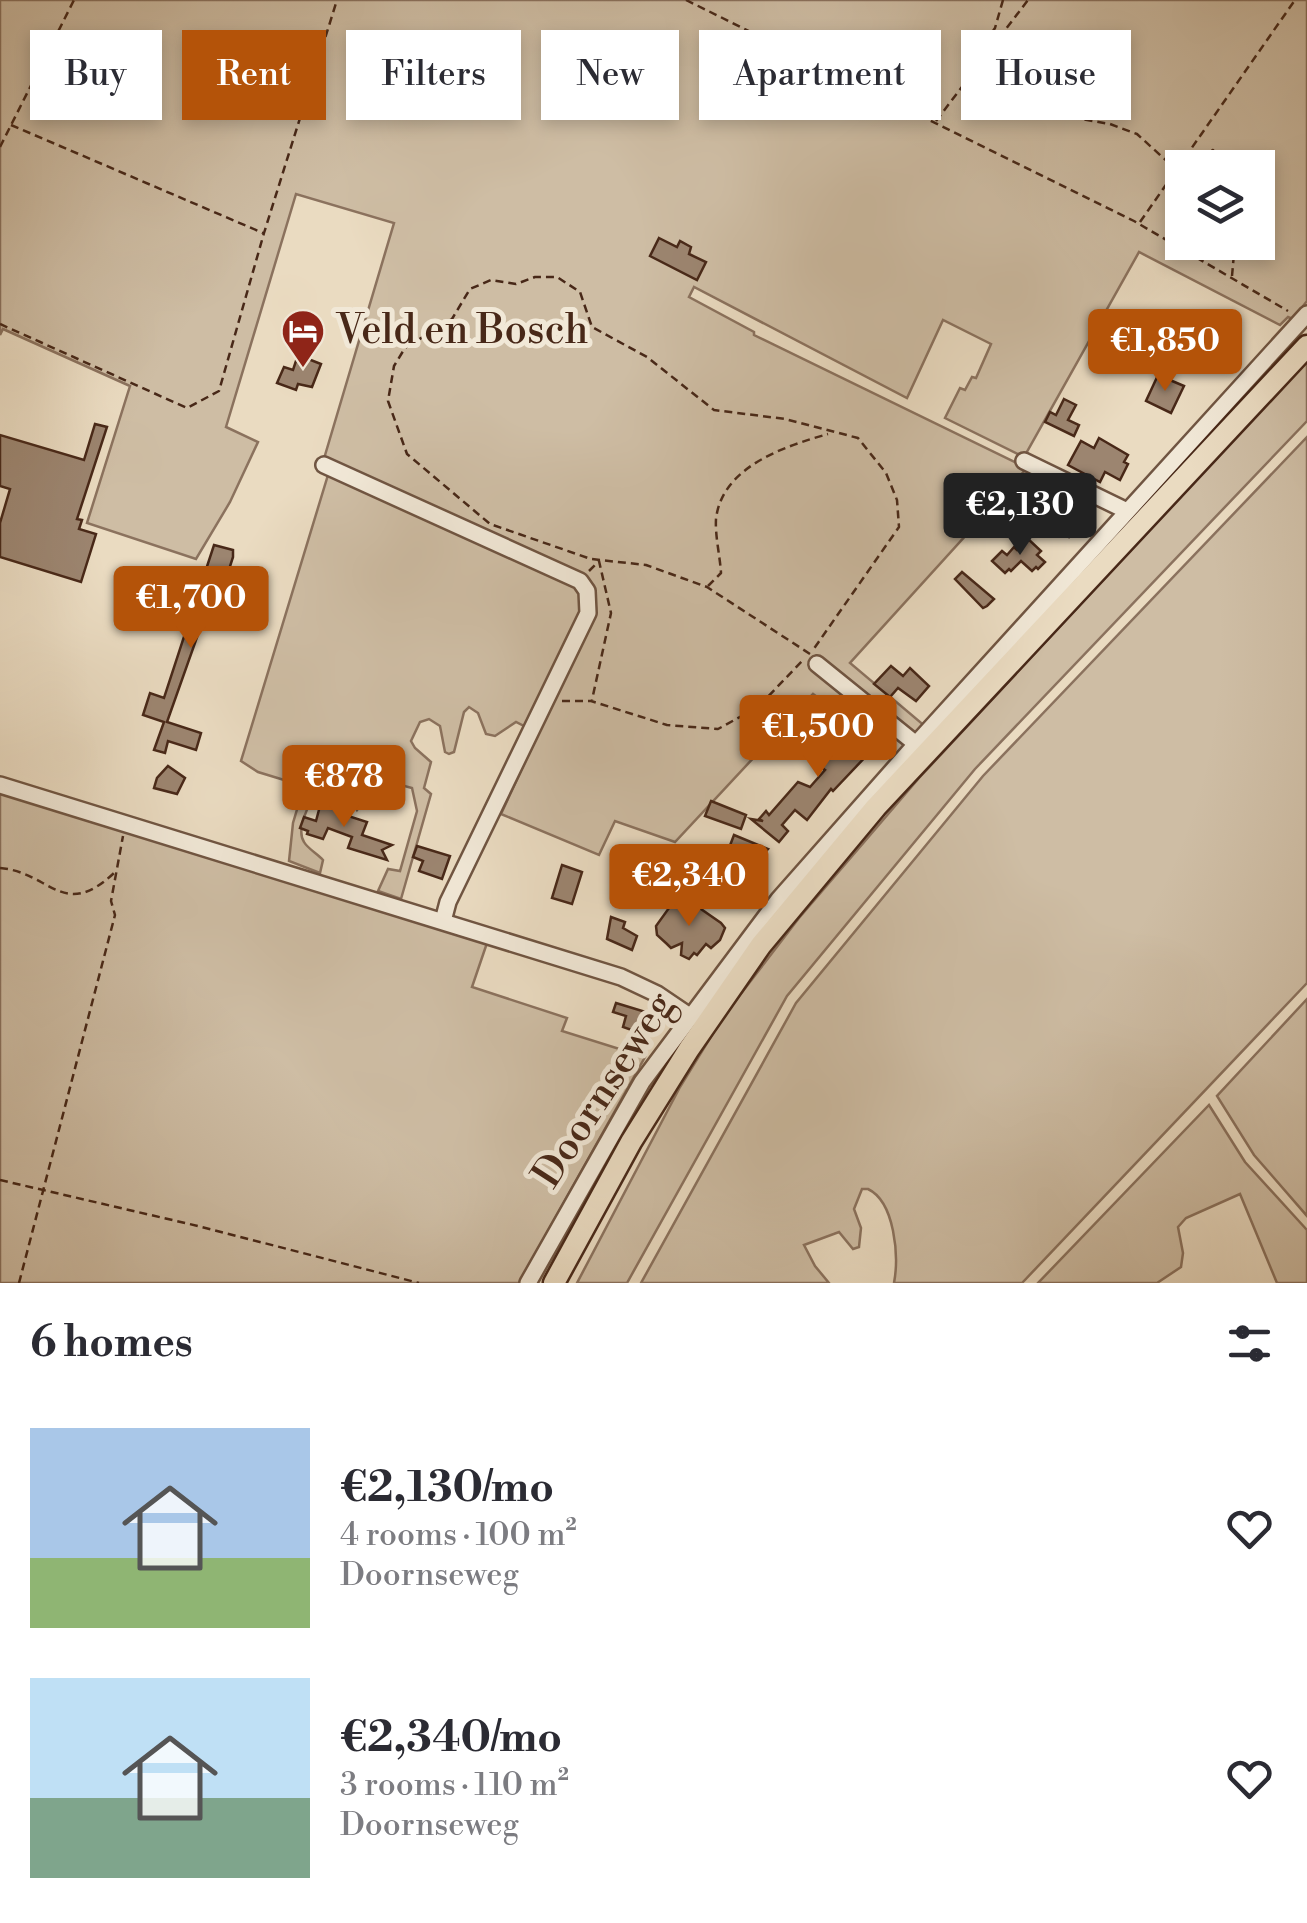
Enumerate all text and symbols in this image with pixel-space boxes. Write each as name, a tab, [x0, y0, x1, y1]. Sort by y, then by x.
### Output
chip: Buy	[30, 30, 162, 120]
chip: Rent	[182, 30, 326, 120]
chip: Filters	[346, 30, 521, 120]
chip: New	[541, 30, 679, 120]
chip: Apartment	[699, 30, 941, 120]
chip: House	[961, 30, 1131, 120]
map controls	[1165, 150, 1275, 260]
button: layers	[1165, 150, 1275, 260]
place label: Veld en Bosch	[335, 306, 588, 356]
hotel icon: Veld en Bosch	[280, 308, 326, 369]
pin: €1,850	[1084, 309, 1246, 394]
text: €1,850	[1110, 321, 1220, 361]
pin: €2,130	[939, 473, 1101, 558]
text: €2,130	[966, 485, 1074, 525]
pin: €1,700	[110, 566, 272, 651]
text: €1,700	[136, 578, 246, 618]
pin: €1,500	[737, 695, 899, 780]
text: €1,500	[762, 707, 874, 747]
pin: €878	[285, 745, 403, 830]
text: €878	[304, 757, 384, 797]
pin: €2,340	[608, 844, 770, 929]
text: €2,340	[631, 856, 747, 896]
street label: Doornseweg	[522, 982, 687, 1198]
icon: filters	[1222, 1316, 1277, 1371]
text: 6 homes	[30, 1317, 193, 1370]
text: €2,130/mo	[340, 1462, 554, 1515]
icon: home	[110, 1468, 230, 1588]
icon: heart	[1222, 1501, 1277, 1556]
text: 4 rooms · 100 m²	[340, 1515, 577, 1555]
text: Doornseweg	[340, 1555, 519, 1595]
text: €2,340/mo	[340, 1712, 562, 1765]
icon: home	[110, 1718, 230, 1838]
icon: heart	[1222, 1751, 1277, 1806]
text: 3 rooms · 110 m²	[340, 1765, 569, 1805]
text: Doornseweg	[340, 1805, 519, 1845]

